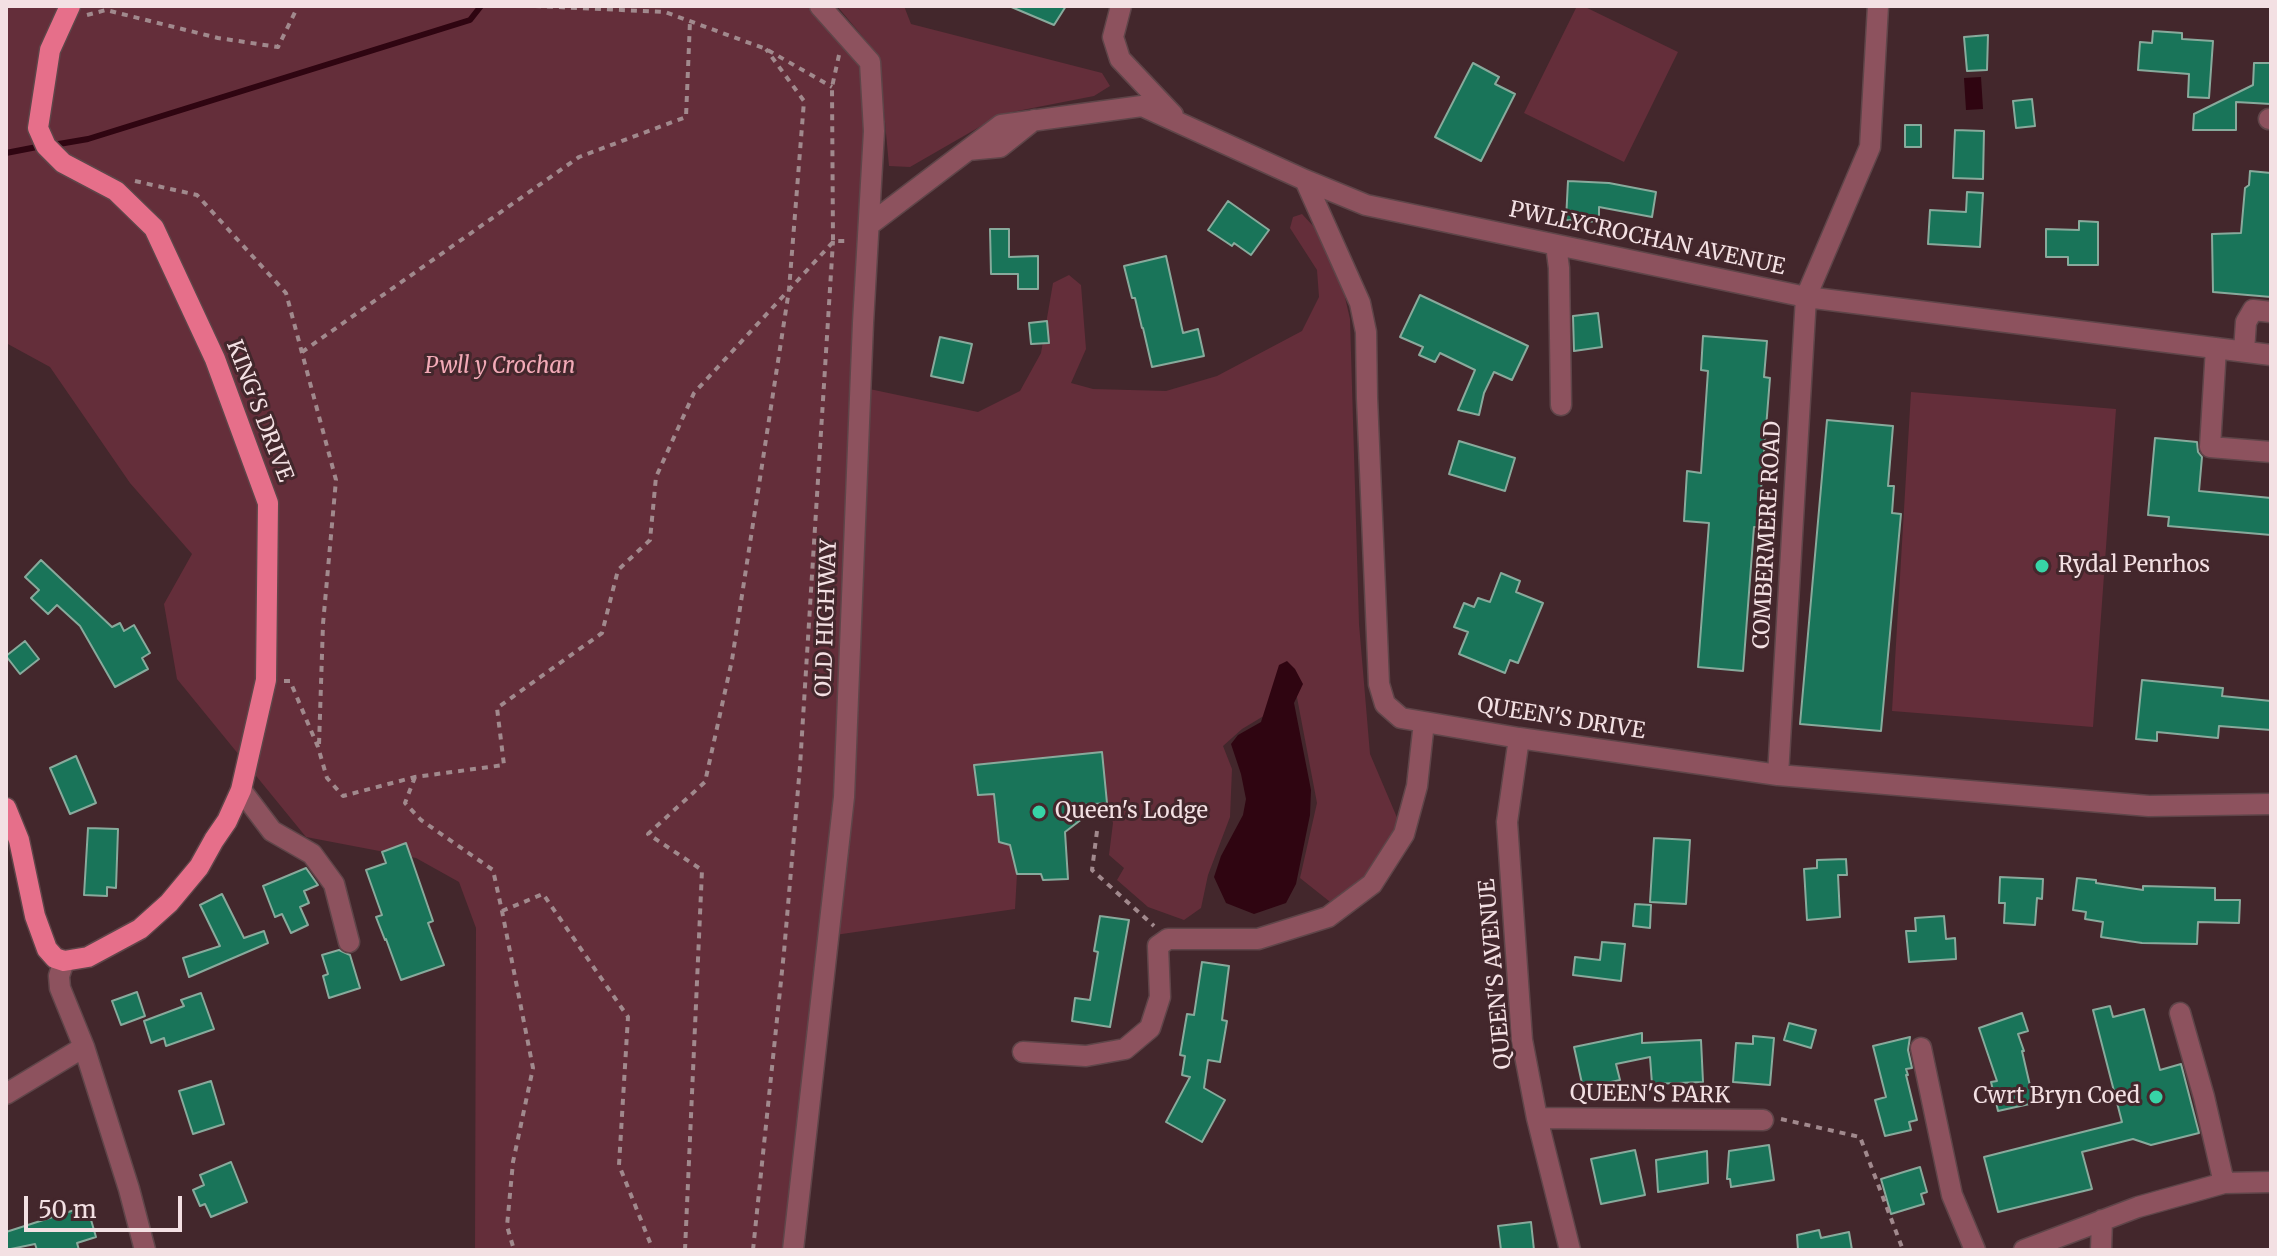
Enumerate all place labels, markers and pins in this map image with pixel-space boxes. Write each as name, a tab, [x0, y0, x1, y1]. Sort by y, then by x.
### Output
place label: Rydal Penrhos	[2058, 553, 2210, 579]
marker: Rydal Penrhos	[2033, 557, 2051, 575]
place label: Queen's Lodge	[1055, 799, 1208, 825]
marker: Queen's Lodge	[1030, 803, 1048, 821]
place label: Cwrt Bryn Coed	[1973, 1084, 2140, 1110]
marker: Cwrt Bryn Coed	[2147, 1088, 2165, 1106]

